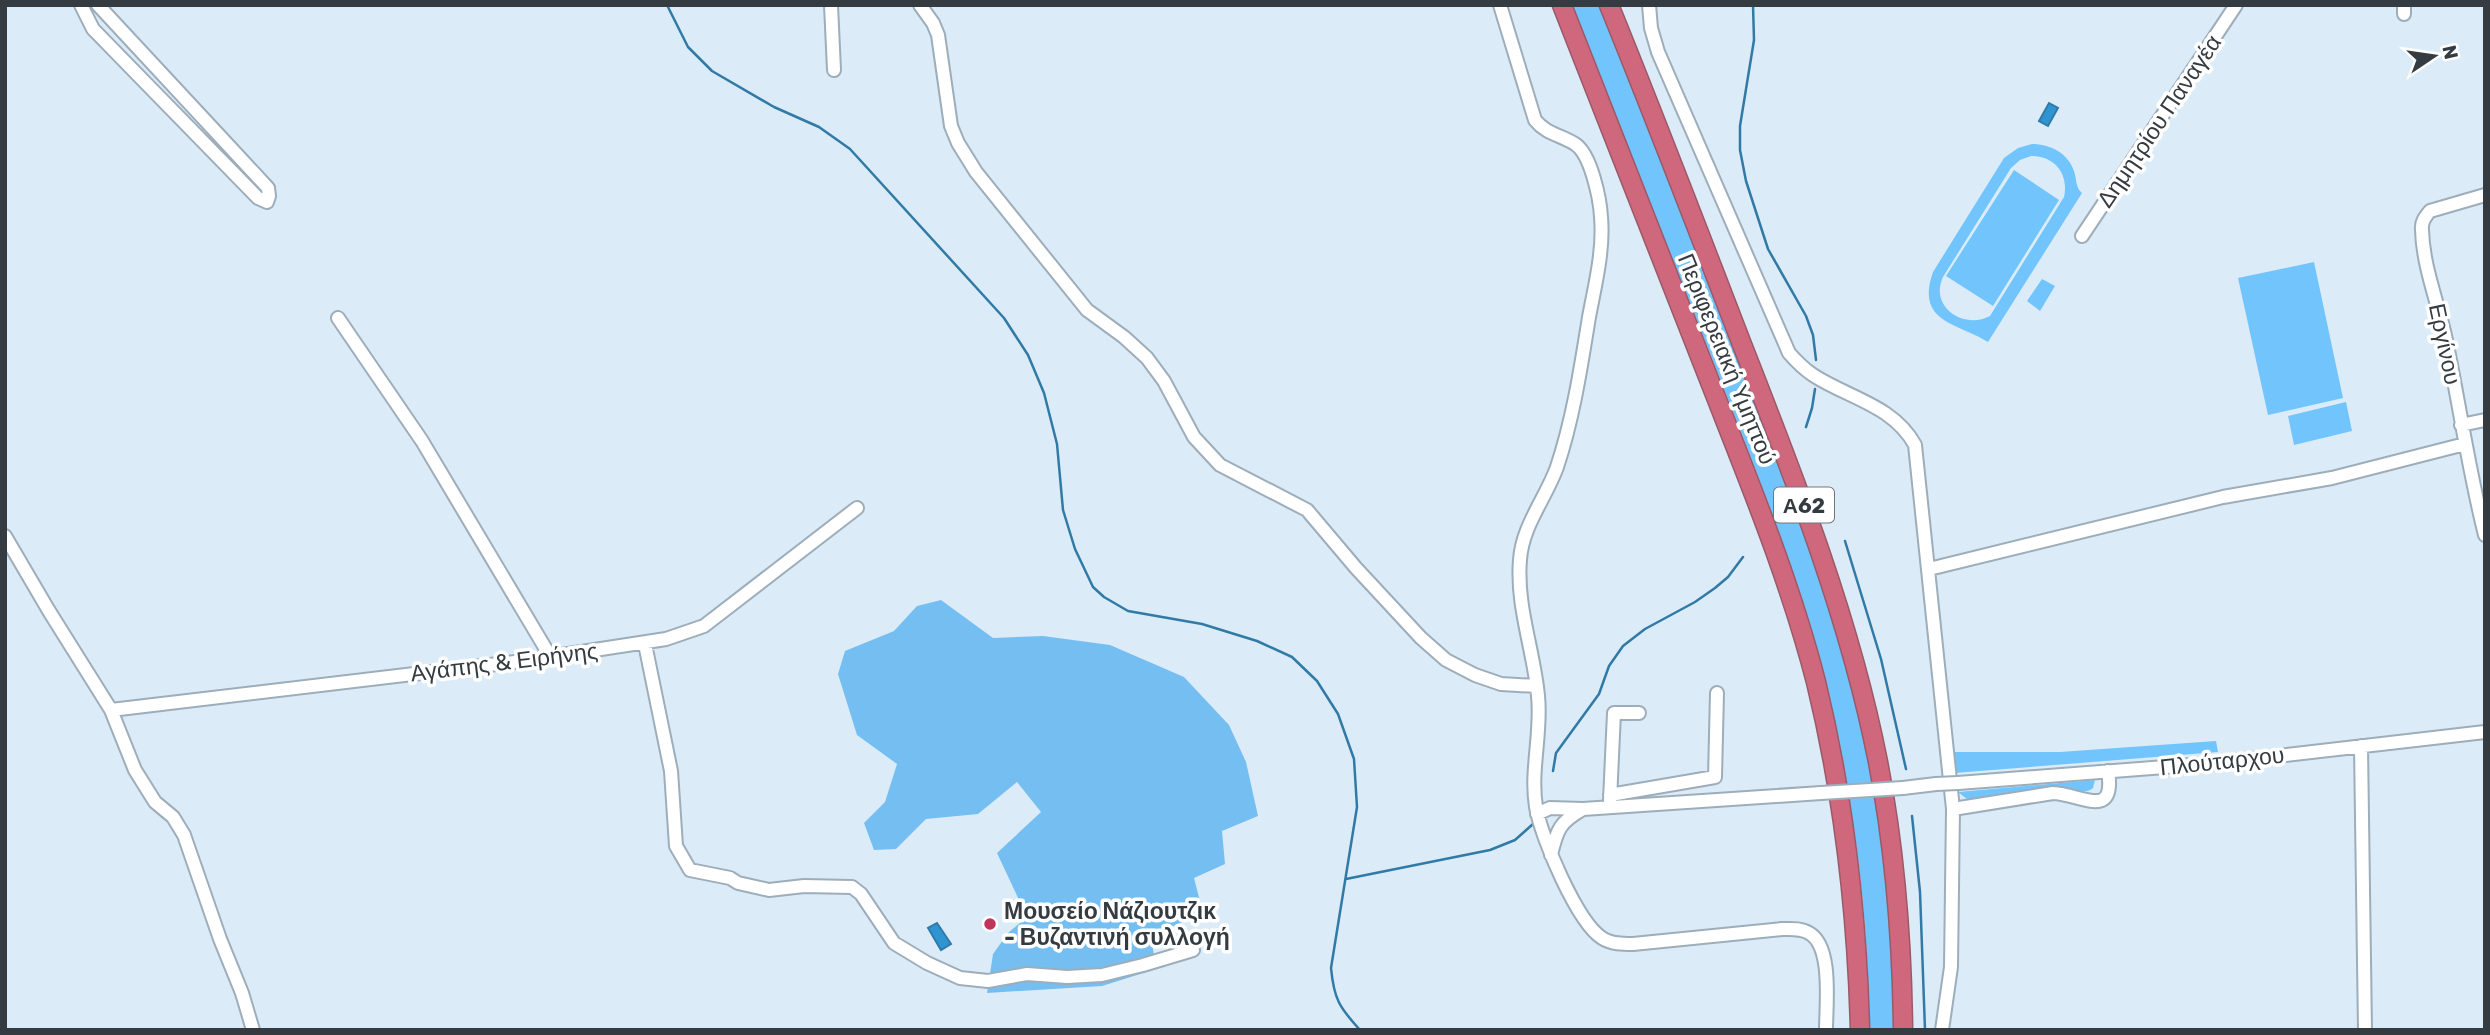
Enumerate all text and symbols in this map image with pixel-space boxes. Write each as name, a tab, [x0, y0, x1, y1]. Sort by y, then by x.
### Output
north arrow	[2399, 21, 2469, 91]
street label: Δημητρίου Παναγέα	[2091, 29, 2227, 213]
text: N	[2437, 43, 2463, 62]
street label: Περιφερειακή Υμηττού	[1672, 250, 1782, 468]
street label: Εργίνου	[2423, 301, 2467, 387]
road number: Α62	[1774, 488, 1834, 522]
street label: Αγάπης & Ειρήνης	[409, 637, 599, 687]
street label: Πλούταρχου	[2158, 741, 2286, 781]
place label: Μουσείο Νάζιουτζικ - Βυζαντινή συλλογή	[1004, 897, 1230, 951]
marker: Μουσείο Νάζιουτζικ - Βυζαντινή συλλογή	[982, 916, 998, 932]

